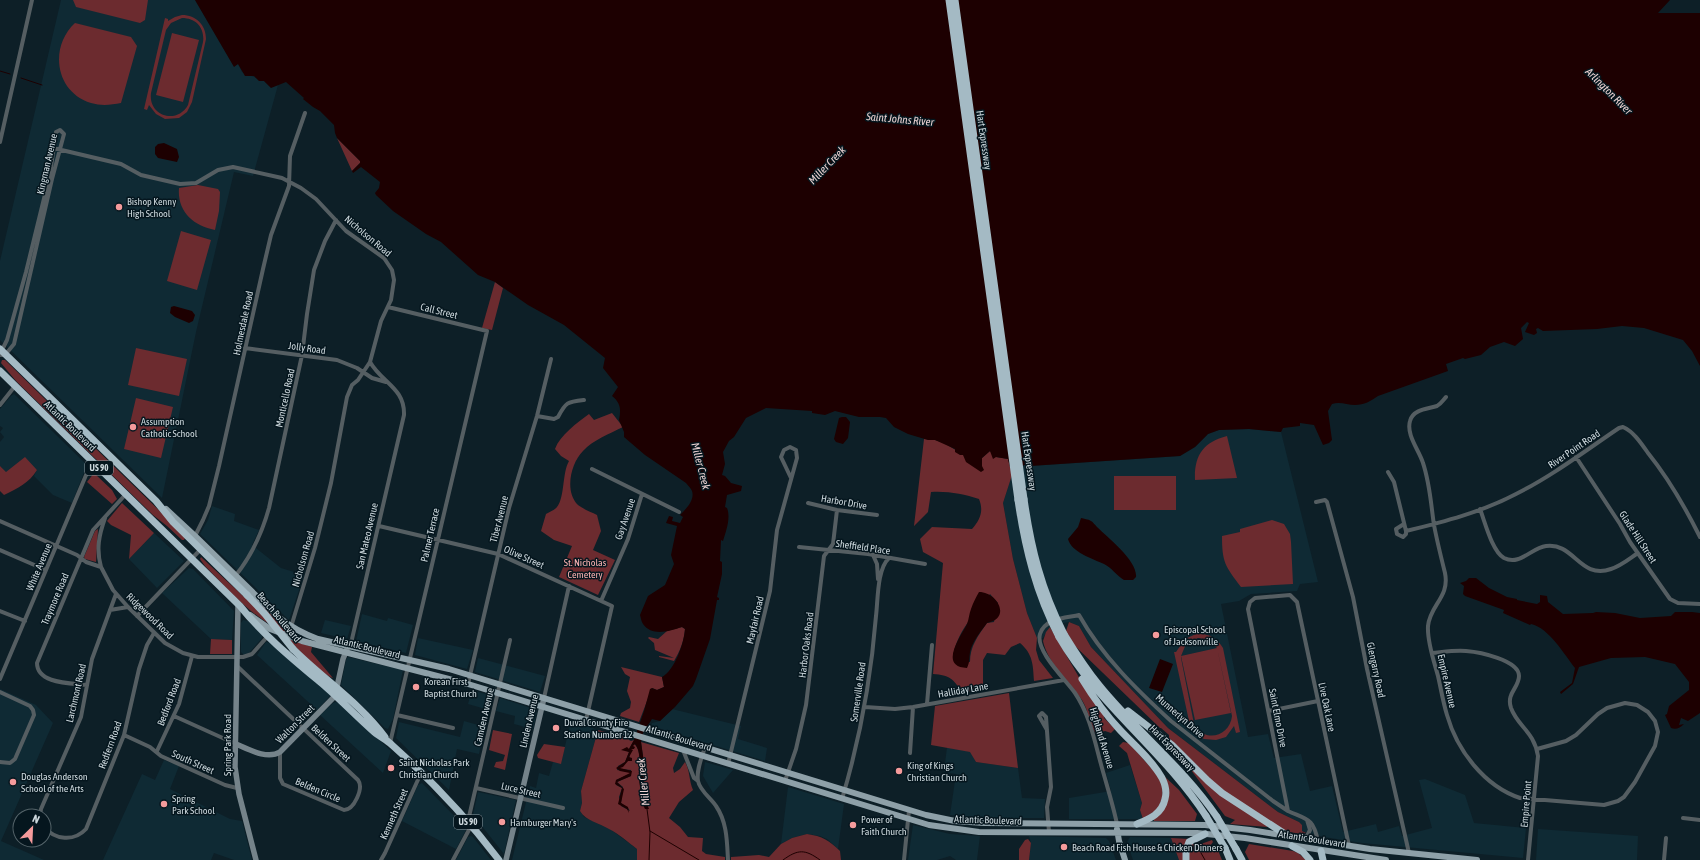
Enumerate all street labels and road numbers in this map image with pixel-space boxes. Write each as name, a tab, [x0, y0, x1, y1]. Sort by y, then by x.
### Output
street label: Hart Expressway	[974, 110, 994, 170]
street label: Kingman Avenue	[35, 132, 59, 195]
street label: Nicholson Road	[342, 213, 394, 259]
street label: Holmesdale Road	[231, 290, 255, 356]
street label: Call Street	[419, 301, 459, 321]
street label: Jolly Road	[288, 340, 327, 356]
street label: Monticello Road	[273, 367, 297, 429]
street label: Atlantic Boulevard	[42, 398, 98, 454]
street label: River Point Road	[1546, 427, 1602, 470]
street label: Hart Expressway	[1019, 431, 1039, 491]
road number: US 90	[85, 461, 113, 475]
street label: Harbor Drive	[820, 493, 868, 512]
street label: Tiber Avenue	[488, 494, 510, 544]
street label: Gay Avenue	[613, 496, 637, 541]
street label: San Mateo Avenue	[354, 501, 380, 570]
street label: Palmer Terrace	[418, 507, 442, 563]
street label: Glade Hill Street	[1617, 509, 1659, 565]
street label: Nicholson Road	[290, 530, 316, 588]
street label: Sheffield Place	[835, 538, 891, 556]
street label: White Avenue	[24, 541, 54, 593]
street label: Olive Street	[502, 543, 546, 571]
street label: Traymore Road	[39, 571, 71, 627]
street label: Beach Boulevard	[255, 590, 303, 644]
street label: Ridgewood Road	[124, 591, 176, 641]
street label: Mayfair Road	[744, 595, 766, 645]
street label: Harbor Oaks Road	[797, 611, 816, 678]
street label: Atlantic Boulevard	[333, 633, 401, 661]
street label: Glengarry Road	[1365, 641, 1387, 699]
street label: Empire Avenue	[1435, 653, 1459, 709]
street label: Somerville Road	[848, 661, 868, 723]
street label: Larchmont Road	[64, 662, 88, 724]
street label: Bedford Road	[155, 677, 183, 727]
street label: Halliday Lane	[937, 680, 989, 700]
street label: Live Oak Lane	[1316, 681, 1338, 733]
street label: Camden Avenue	[472, 686, 496, 747]
street label: Saint Elmo Drive	[1267, 688, 1289, 749]
street label: Munnerlyn Drive	[1153, 692, 1207, 740]
street label: Linden Avenue	[518, 693, 541, 749]
street label: Walton Street	[273, 702, 317, 746]
street label: Highland Avenue	[1088, 706, 1117, 770]
street label: Spring Park Road	[222, 714, 233, 776]
street label: Redfern Road	[96, 719, 124, 770]
street label: Belden Street	[309, 722, 353, 764]
street label: Atlantic Boulevard	[645, 723, 713, 753]
street label: Hart Expressway	[1147, 723, 1197, 773]
street label: South Street	[170, 748, 216, 776]
street label: Belden Circle	[294, 776, 343, 805]
street label: Luce Street	[500, 780, 542, 800]
street label: Empire Point	[1518, 780, 1534, 828]
street label: Kenneth Street	[378, 787, 410, 841]
street label: Atlantic Boulevard	[954, 813, 1022, 827]
road number: US 90	[454, 815, 482, 829]
street label: Atlantic Boulevard	[1278, 828, 1347, 850]

